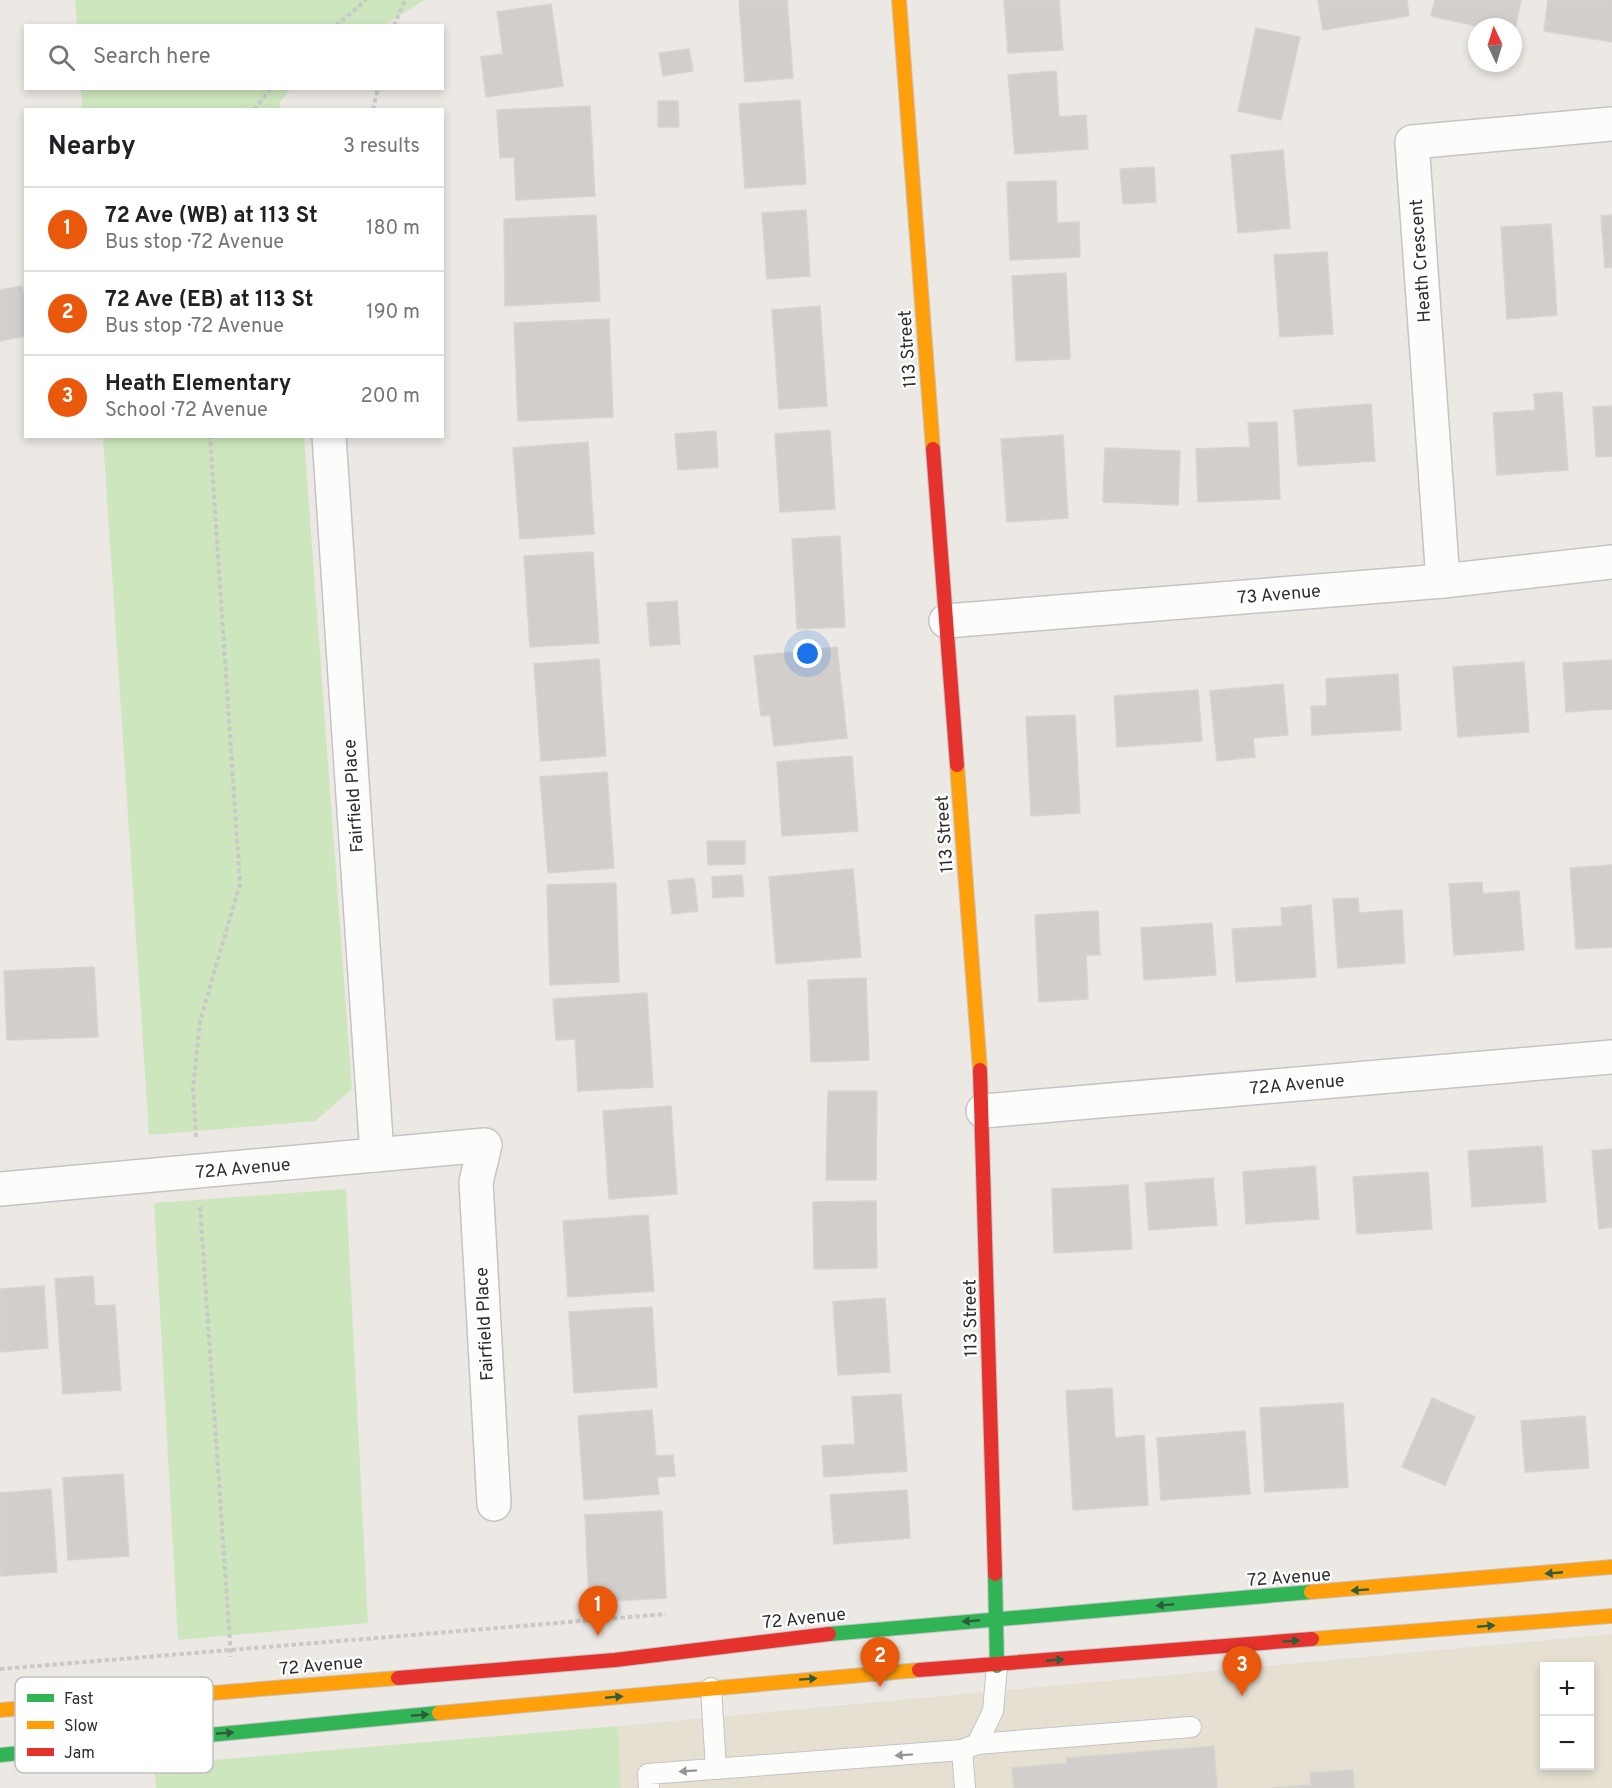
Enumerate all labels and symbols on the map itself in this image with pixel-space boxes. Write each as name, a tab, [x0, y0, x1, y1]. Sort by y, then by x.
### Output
north arrow	[1468, 18, 1522, 72]
street label: Heath Crescent	[1406, 198, 1437, 323]
street label: 113 Street	[894, 309, 923, 389]
street label: 73 Avenue	[1236, 580, 1322, 611]
your location	[793, 639, 822, 668]
street label: Fairfield Place	[339, 738, 370, 853]
street label: 113 Street	[931, 794, 960, 874]
street label: 72A Avenue	[1249, 1070, 1346, 1101]
street label: 72A Avenue	[195, 1154, 292, 1185]
street label: Fairfield Place	[471, 1266, 500, 1381]
street label: 113 Street	[959, 1279, 984, 1357]
street label: 72 Avenue	[1246, 1564, 1332, 1593]
one-way arrow	[1544, 1568, 1563, 1577]
one-way arrow	[1350, 1585, 1369, 1595]
pin: 1	[578, 1586, 618, 1636]
one-way arrow	[1156, 1600, 1175, 1610]
street label: 72 Avenue	[761, 1604, 847, 1635]
one-way arrow	[961, 1616, 980, 1626]
one-way arrow	[1476, 1621, 1495, 1631]
one-way arrow	[1282, 1637, 1301, 1646]
pin: 2	[860, 1638, 900, 1687]
pin: 3	[1222, 1646, 1262, 1696]
street label: 72 Avenue	[278, 1651, 364, 1682]
one-way arrow	[1046, 1656, 1065, 1665]
one-way arrow	[798, 1674, 817, 1684]
legend	[15, 1677, 213, 1773]
text: Fast	[64, 1690, 94, 1710]
one-way arrow	[604, 1692, 623, 1702]
one-way arrow	[410, 1710, 429, 1720]
text: Slow	[64, 1717, 98, 1737]
one-way arrow	[216, 1728, 235, 1738]
text: Jam	[64, 1744, 95, 1764]
one-way arrow	[894, 1750, 913, 1760]
one-way arrow	[679, 1766, 698, 1775]

